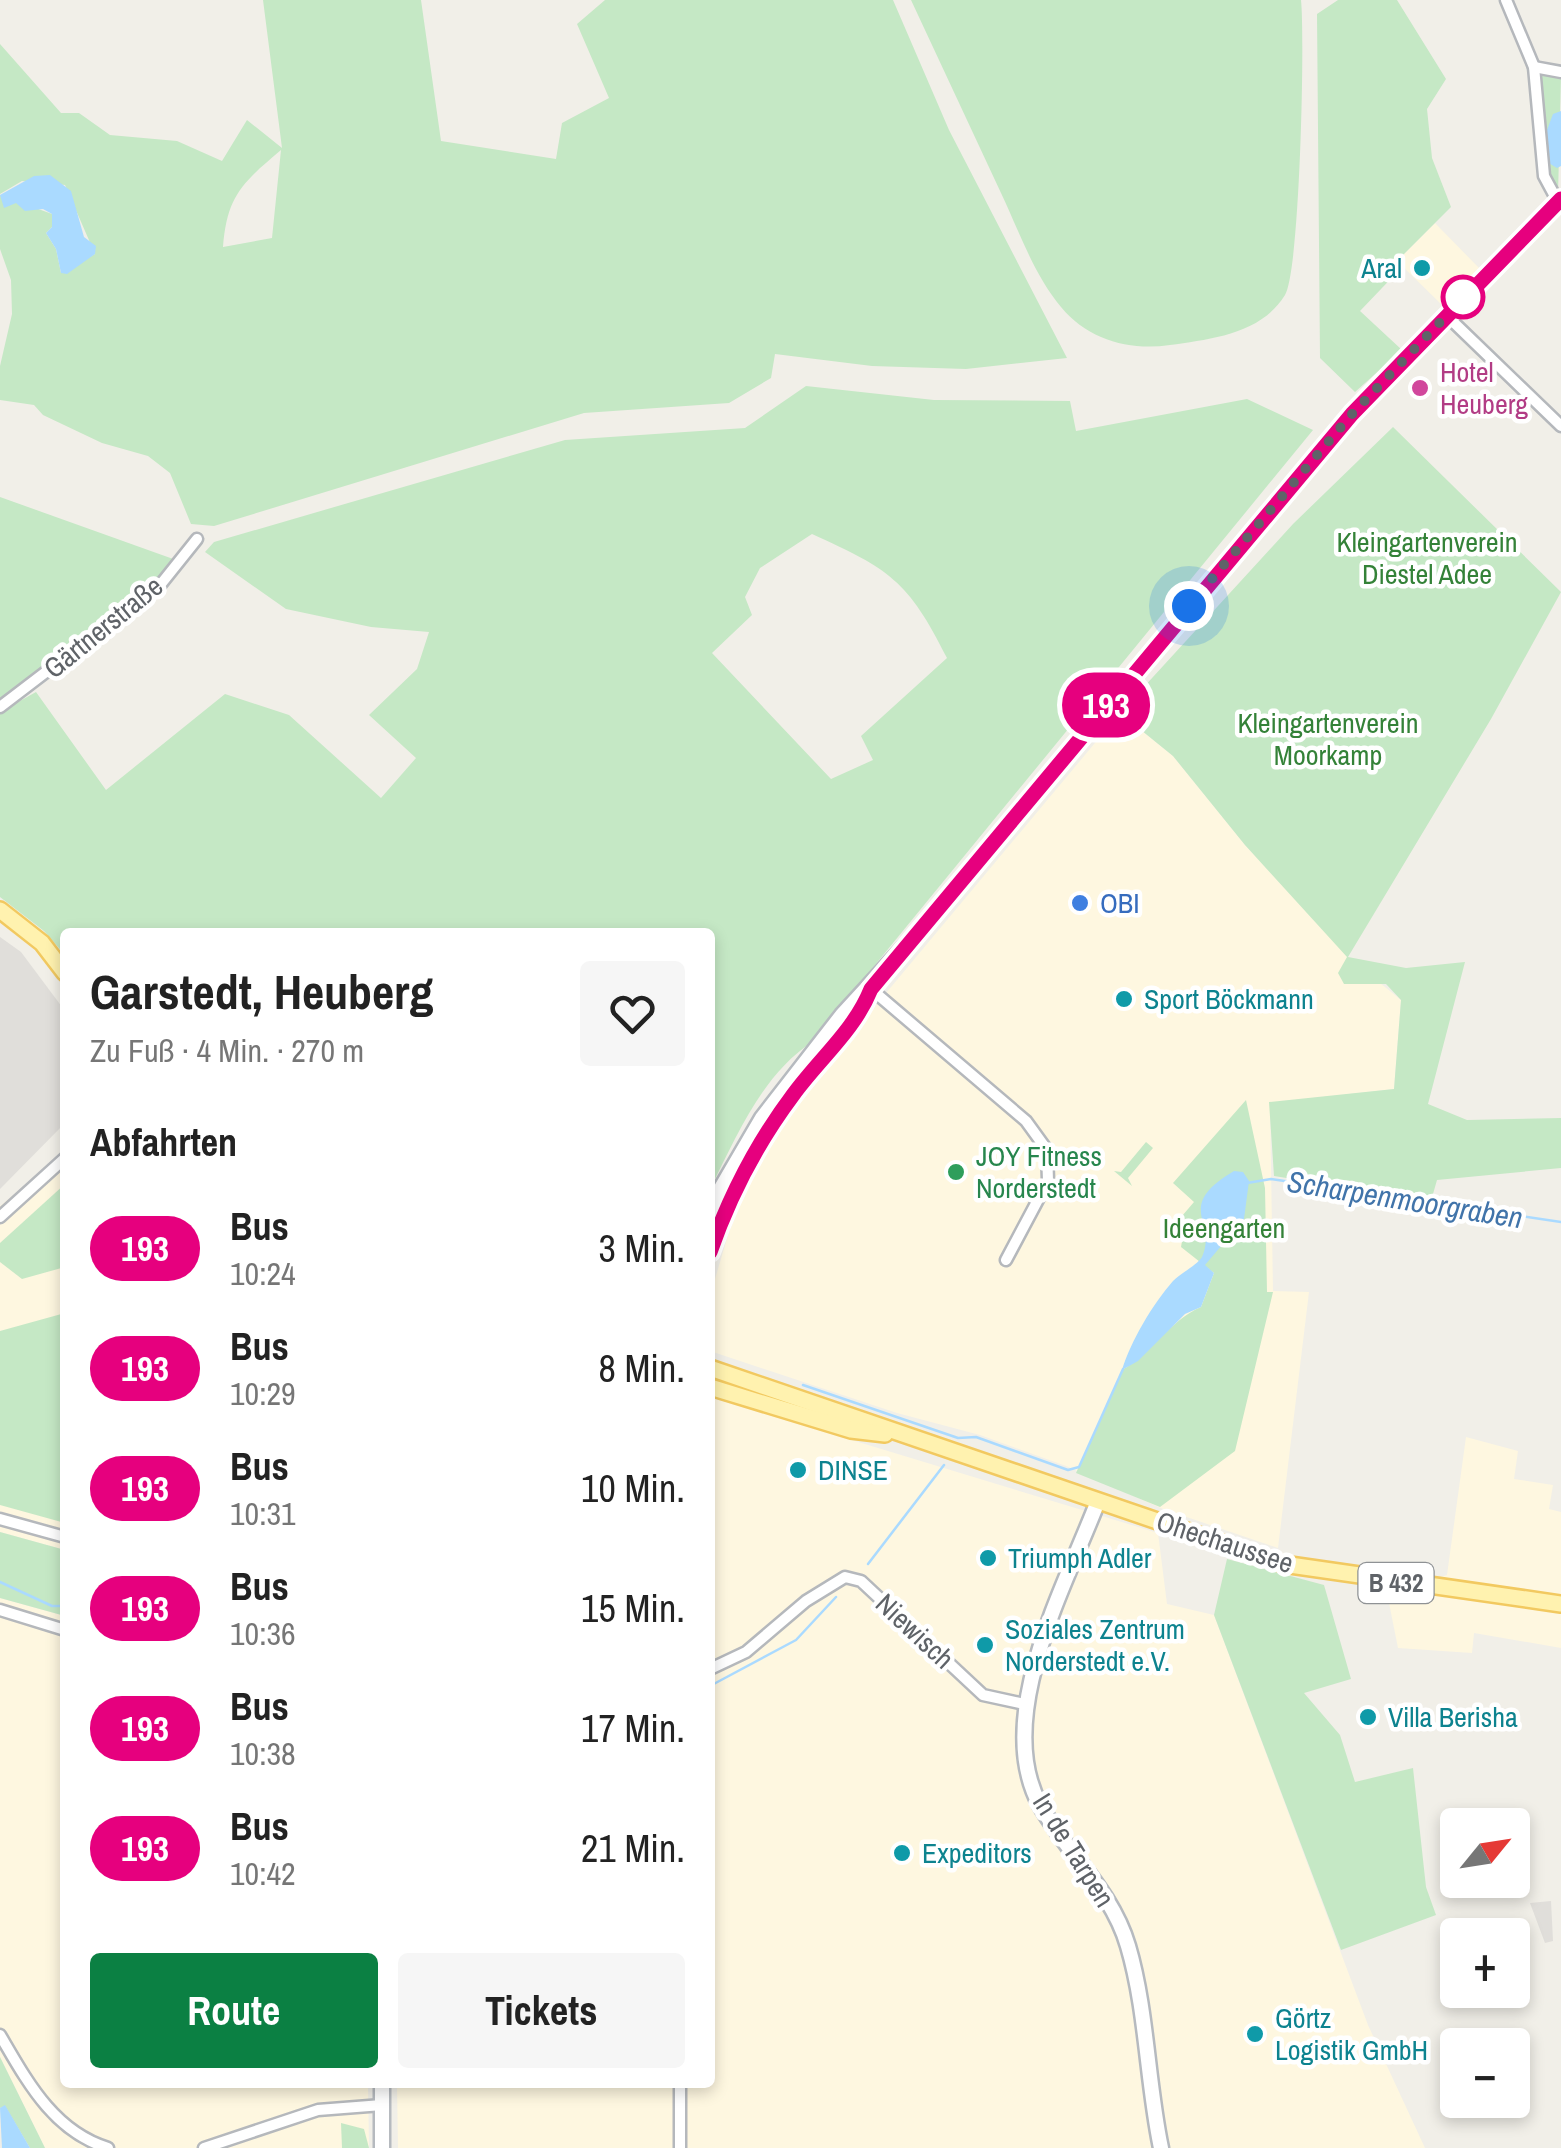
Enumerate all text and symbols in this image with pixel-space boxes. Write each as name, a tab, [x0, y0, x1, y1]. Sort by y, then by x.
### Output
place label: Aral	[1360, 249, 1402, 287]
marker: Aral	[1411, 257, 1433, 279]
unlabelled marker	[1442, 276, 1484, 318]
place label: Hotel Heuberg	[1440, 353, 1528, 423]
marker: Hotel Heuberg	[1409, 377, 1431, 399]
park label: Kleingartenverein Diestel Adee	[1336, 523, 1518, 593]
street label: Gärtnerstraße	[36, 567, 170, 687]
your location	[1164, 581, 1214, 631]
line badge: 193	[1048, 672, 1164, 738]
text: 193	[1082, 682, 1130, 729]
park label: Kleingartenverein Moorkamp	[1237, 704, 1419, 774]
place label: OBI	[1100, 884, 1140, 922]
marker: OBI	[1069, 892, 1091, 914]
text: Garstedt, Heuberg	[90, 959, 433, 1024]
button: heart	[580, 961, 685, 1066]
place label: Sport Böckmann	[1144, 980, 1314, 1018]
marker: Sport Böckmann	[1113, 988, 1135, 1010]
text: Zu Fuß · 4 Min. · 270 m	[90, 1029, 364, 1072]
text: Abfahrten	[90, 1117, 237, 1168]
place label: JOY Fitness Norderstedt	[976, 1137, 1102, 1207]
marker: JOY Fitness Norderstedt	[945, 1161, 967, 1183]
water label: Scharpenmoorgraben	[1284, 1161, 1526, 1237]
text: Bus	[230, 1201, 289, 1252]
park label: Ideengarten	[1163, 1209, 1285, 1247]
text: 3 Min.	[598, 1223, 685, 1274]
text: 193	[121, 1225, 169, 1272]
text: 10:24	[230, 1252, 296, 1295]
text: Bus	[230, 1321, 289, 1372]
text: 8 Min.	[598, 1343, 685, 1394]
text: 193	[121, 1345, 169, 1392]
text: 10:29	[230, 1372, 296, 1415]
text: Bus	[230, 1441, 289, 1492]
place label: DINSE	[818, 1451, 888, 1489]
marker: DINSE	[787, 1459, 809, 1481]
text: 10 Min.	[581, 1463, 685, 1514]
text: 193	[121, 1465, 169, 1512]
text: 10:31	[230, 1492, 296, 1535]
street label: Ohechaussee	[1152, 1502, 1298, 1582]
place label: Triumph Adler	[1008, 1539, 1152, 1577]
marker: Triumph Adler	[977, 1547, 999, 1569]
text: Bus	[230, 1561, 289, 1612]
road number: B 432	[1358, 1563, 1434, 1603]
text: 15 Min.	[581, 1583, 685, 1634]
text: 193	[121, 1585, 169, 1632]
street label: Niewisch	[868, 1585, 962, 1677]
place label: Soziales Zentrum Norderstedt e.V.	[1005, 1610, 1185, 1680]
text: 10:36	[230, 1612, 296, 1655]
marker: Soziales Zentrum Norderstedt e.V.	[974, 1634, 996, 1656]
text: Bus	[230, 1681, 289, 1732]
place label: Villa Berisha	[1388, 1698, 1518, 1736]
text: 17 Min.	[581, 1703, 685, 1754]
text: 193	[121, 1705, 169, 1752]
marker: Villa Berisha	[1357, 1706, 1379, 1728]
text: 10:38	[230, 1732, 296, 1775]
street label: In de Tarpen	[1024, 1786, 1124, 1914]
text: Bus	[230, 1801, 289, 1852]
north arrow	[1440, 1808, 1530, 1898]
map controls	[1440, 1808, 1530, 2118]
text: 21 Min.	[581, 1823, 685, 1874]
text: 193	[121, 1825, 169, 1872]
place label: Expeditors	[922, 1834, 1032, 1872]
marker: Expeditors	[891, 1842, 913, 1864]
text: 10:42	[230, 1852, 296, 1895]
button: +	[1440, 1918, 1530, 2008]
button: Route	[90, 1953, 378, 2068]
button: Tickets	[398, 1953, 685, 2068]
place label: Görtz Logistik GmbH	[1275, 1999, 1428, 2069]
marker: Görtz Logistik GmbH	[1244, 2023, 1266, 2045]
button: −	[1440, 2028, 1530, 2118]

